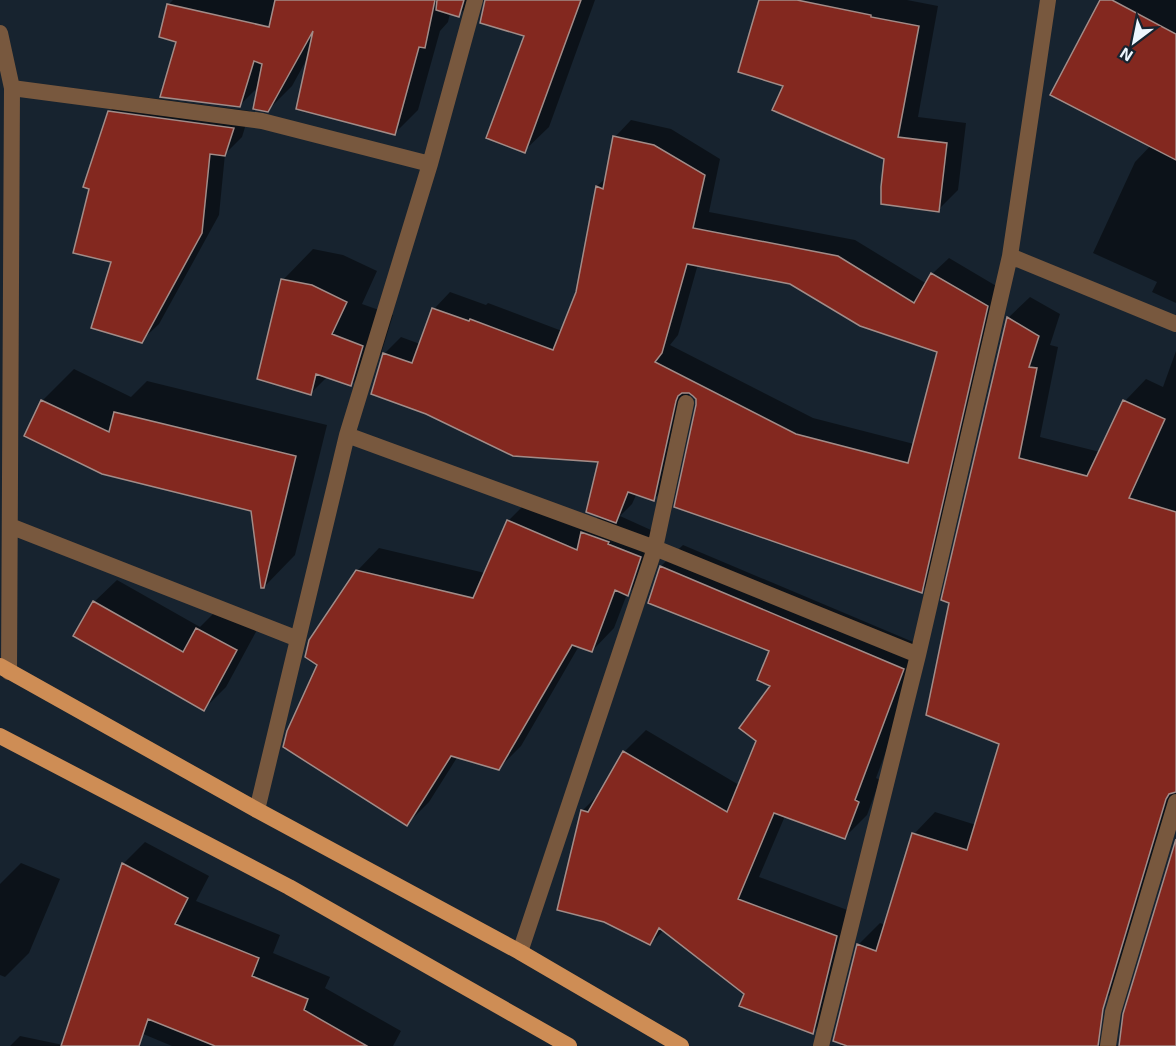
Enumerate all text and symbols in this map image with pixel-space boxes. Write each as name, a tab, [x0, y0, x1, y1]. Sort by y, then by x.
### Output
north arrow	[1104, 12, 1164, 72]
text: N	[1116, 44, 1136, 66]

